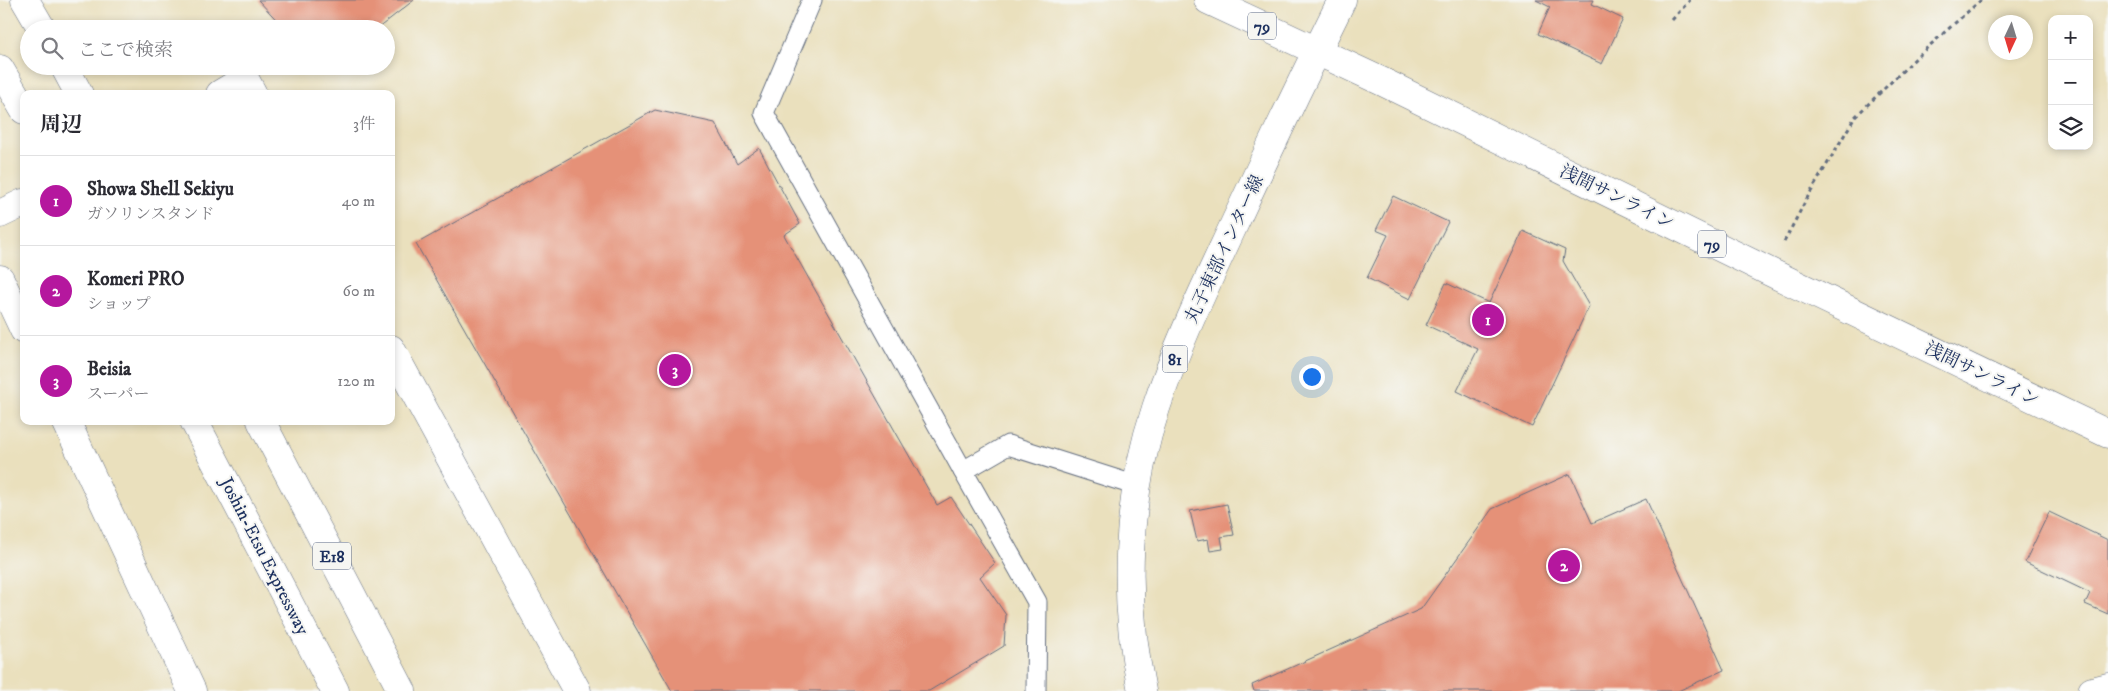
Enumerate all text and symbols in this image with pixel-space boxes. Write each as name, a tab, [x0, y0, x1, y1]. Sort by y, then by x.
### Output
road number: 79	[1248, 12, 1276, 40]
north arrow	[1988, 15, 2033, 60]
map controls	[2048, 15, 2093, 150]
button: +	[2048, 15, 2093, 60]
search box	[20, 20, 395, 75]
icon: search	[38, 34, 66, 62]
text: ここで検索	[78, 39, 173, 62]
button: −	[2048, 60, 2093, 105]
button: layers	[2048, 105, 2093, 150]
text: 周辺	[40, 112, 82, 138]
text: 3件	[353, 114, 375, 134]
street label: 浅間サンライン	[1556, 161, 1677, 235]
street label: 丸子東部インター線	[1181, 172, 1269, 327]
text: Showa Shell Sekiyu	[87, 178, 234, 201]
text: 1	[53, 191, 59, 211]
text: 40 m	[342, 191, 375, 211]
text: ガソリンスタンド	[87, 204, 215, 224]
road number: 79	[1698, 230, 1726, 258]
text: Komeri PRO	[87, 268, 185, 291]
text: 2	[52, 281, 60, 301]
text: 60 m	[343, 281, 375, 301]
text: ショップ	[87, 294, 151, 314]
pin: 1	[1472, 301, 1504, 339]
street label: 浅間サンライン	[1921, 338, 2042, 412]
road number: 81	[1162, 346, 1188, 372]
pin: 3	[659, 351, 691, 389]
text: Beisia	[87, 358, 131, 381]
your location	[1299, 364, 1325, 390]
text: 3	[53, 371, 59, 391]
text: 120 m	[337, 371, 375, 391]
text: スーパー	[87, 384, 149, 404]
street label: Joshin-Etsu Expressway	[214, 472, 314, 639]
road number: E18	[313, 542, 351, 570]
pin: 2	[1548, 547, 1580, 585]

